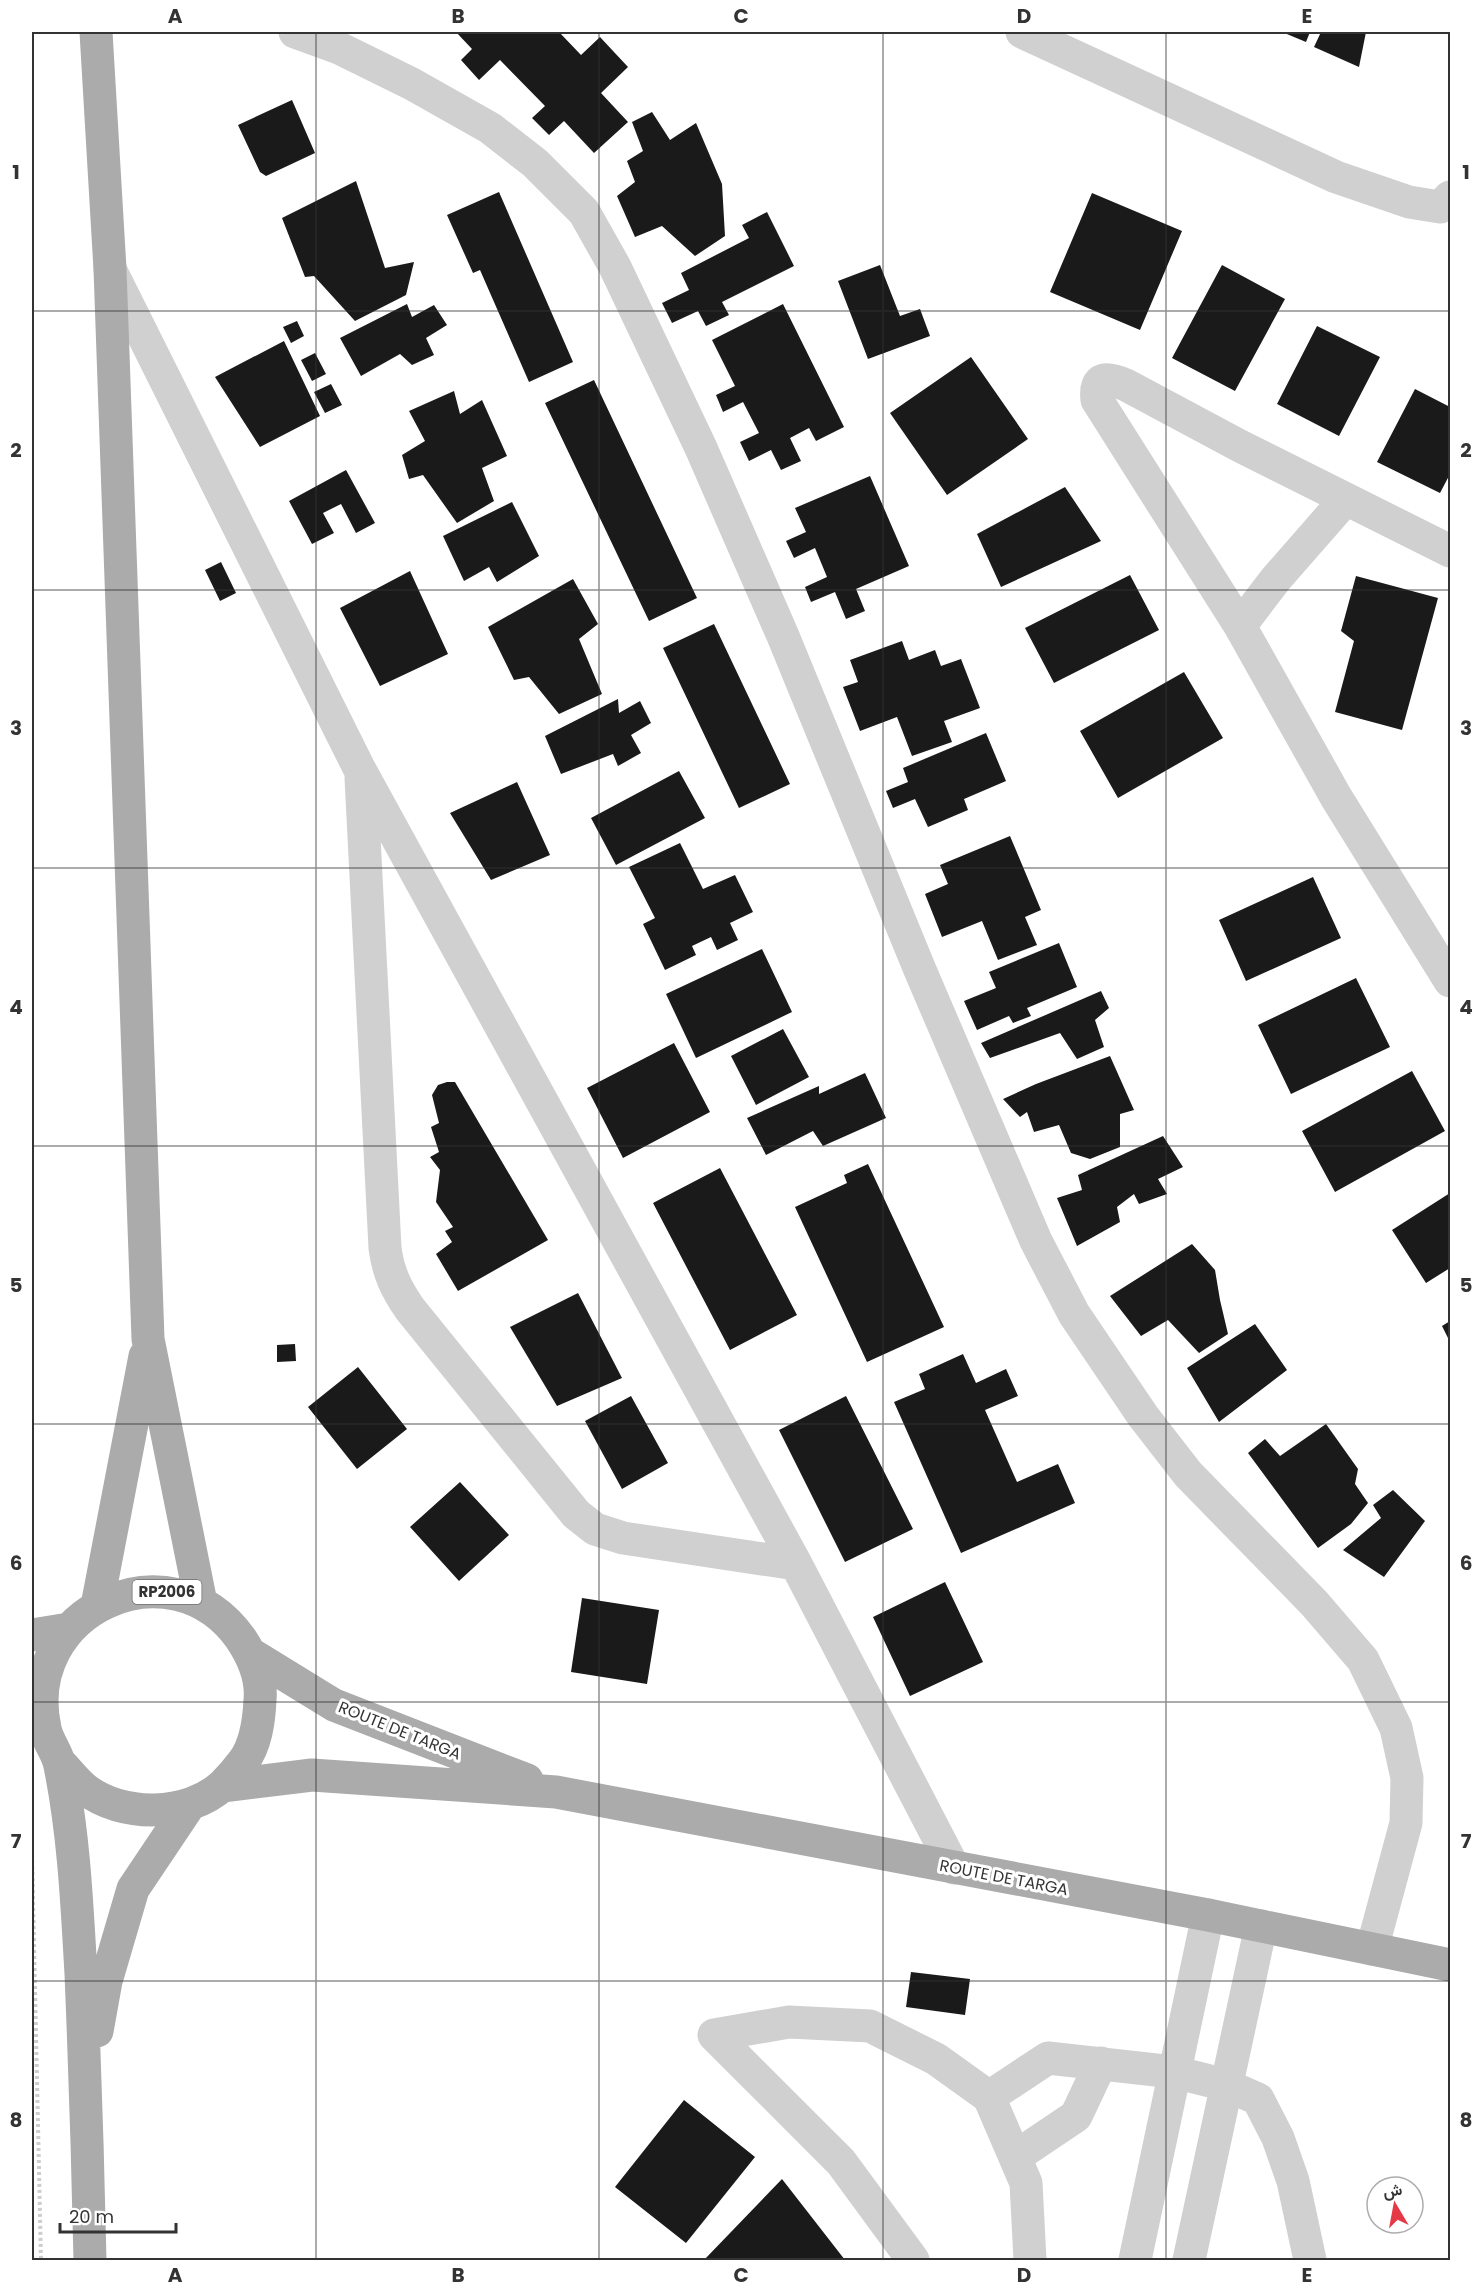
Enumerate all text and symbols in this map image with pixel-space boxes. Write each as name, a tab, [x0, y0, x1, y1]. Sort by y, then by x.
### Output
text: A	[168, 2, 183, 30]
text: B	[451, 2, 465, 30]
text: C	[733, 2, 749, 30]
text: D	[1017, 2, 1031, 30]
text: E	[1302, 2, 1312, 30]
text: 1	[12, 158, 20, 186]
text: 1	[1462, 158, 1470, 186]
text: 2	[10, 436, 22, 464]
text: 2	[1460, 436, 1472, 464]
text: 3	[10, 714, 22, 742]
text: 3	[1460, 714, 1472, 742]
text: 4	[9, 993, 23, 1021]
text: 4	[1459, 993, 1473, 1021]
text: 5	[10, 1271, 23, 1299]
text: 5	[1460, 1271, 1473, 1299]
text: 6	[10, 1549, 22, 1577]
text: 6	[1460, 1549, 1472, 1577]
road number: RP2006	[132, 1580, 201, 1604]
street label: ROUTE DE TARGA	[335, 1695, 465, 1766]
text: 7	[11, 1827, 22, 1855]
text: 7	[1461, 1827, 1472, 1855]
street label: ROUTE DE TARGA	[938, 1854, 1070, 1901]
text: 8	[10, 2106, 22, 2134]
text: 8	[1460, 2106, 1472, 2134]
north arrow	[1365, 2175, 1425, 2235]
text: ش	[1381, 2178, 1404, 2204]
scale bar	[60, 2196, 176, 2234]
text: 20 m	[69, 2204, 114, 2229]
text: A	[168, 2261, 183, 2289]
text: B	[451, 2261, 465, 2289]
text: C	[733, 2261, 749, 2289]
text: D	[1017, 2261, 1031, 2289]
text: E	[1302, 2261, 1312, 2289]

